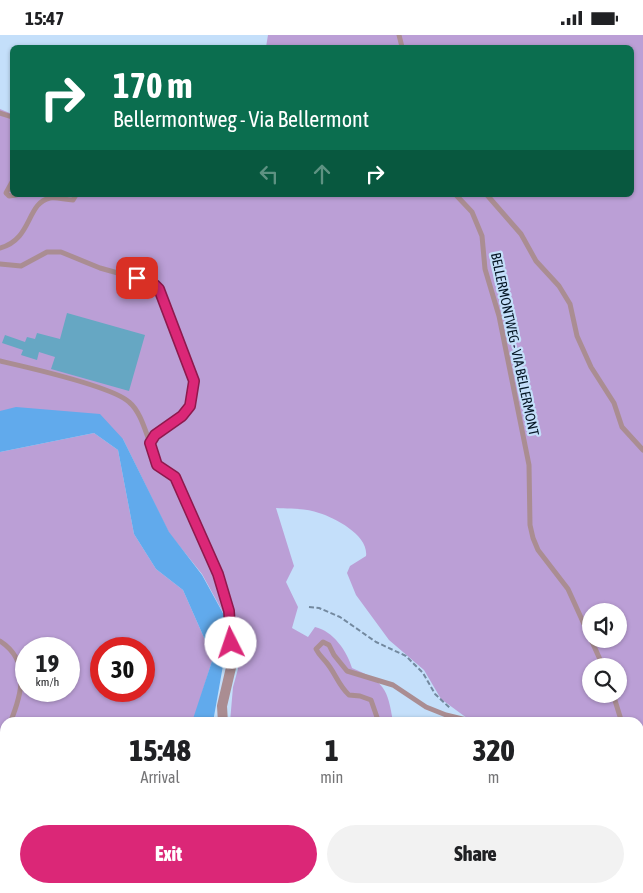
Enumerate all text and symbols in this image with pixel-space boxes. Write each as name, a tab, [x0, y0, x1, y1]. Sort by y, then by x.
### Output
text: 15:47	[25, 7, 64, 29]
icon: right	[30, 65, 95, 130]
text: 170 m	[113, 65, 192, 105]
text: Bellermontweg - Via Bellermont	[113, 106, 369, 132]
icon: left	[255, 160, 283, 188]
icon: ahead	[308, 160, 336, 188]
icon: right	[361, 160, 389, 188]
street label: BELLERMONTWEG - VIA BELLERMONT	[488, 251, 542, 437]
pin	[116, 257, 158, 299]
icon: arrive	[123, 264, 151, 292]
map controls	[582, 603, 627, 703]
button: sound	[582, 603, 627, 648]
position arrow	[204, 616, 256, 668]
speed limit sign: 30	[90, 637, 155, 702]
text: 19	[36, 649, 59, 677]
button: search	[582, 658, 627, 703]
text: km/h	[36, 675, 59, 689]
text: 15:48	[129, 733, 191, 767]
text: 1	[325, 733, 339, 767]
text: 320	[472, 733, 515, 767]
text: Arrival	[141, 768, 180, 786]
text: min	[320, 768, 343, 786]
text: m	[488, 768, 499, 786]
button: Exit	[20, 825, 317, 883]
button: Share	[327, 825, 624, 883]

